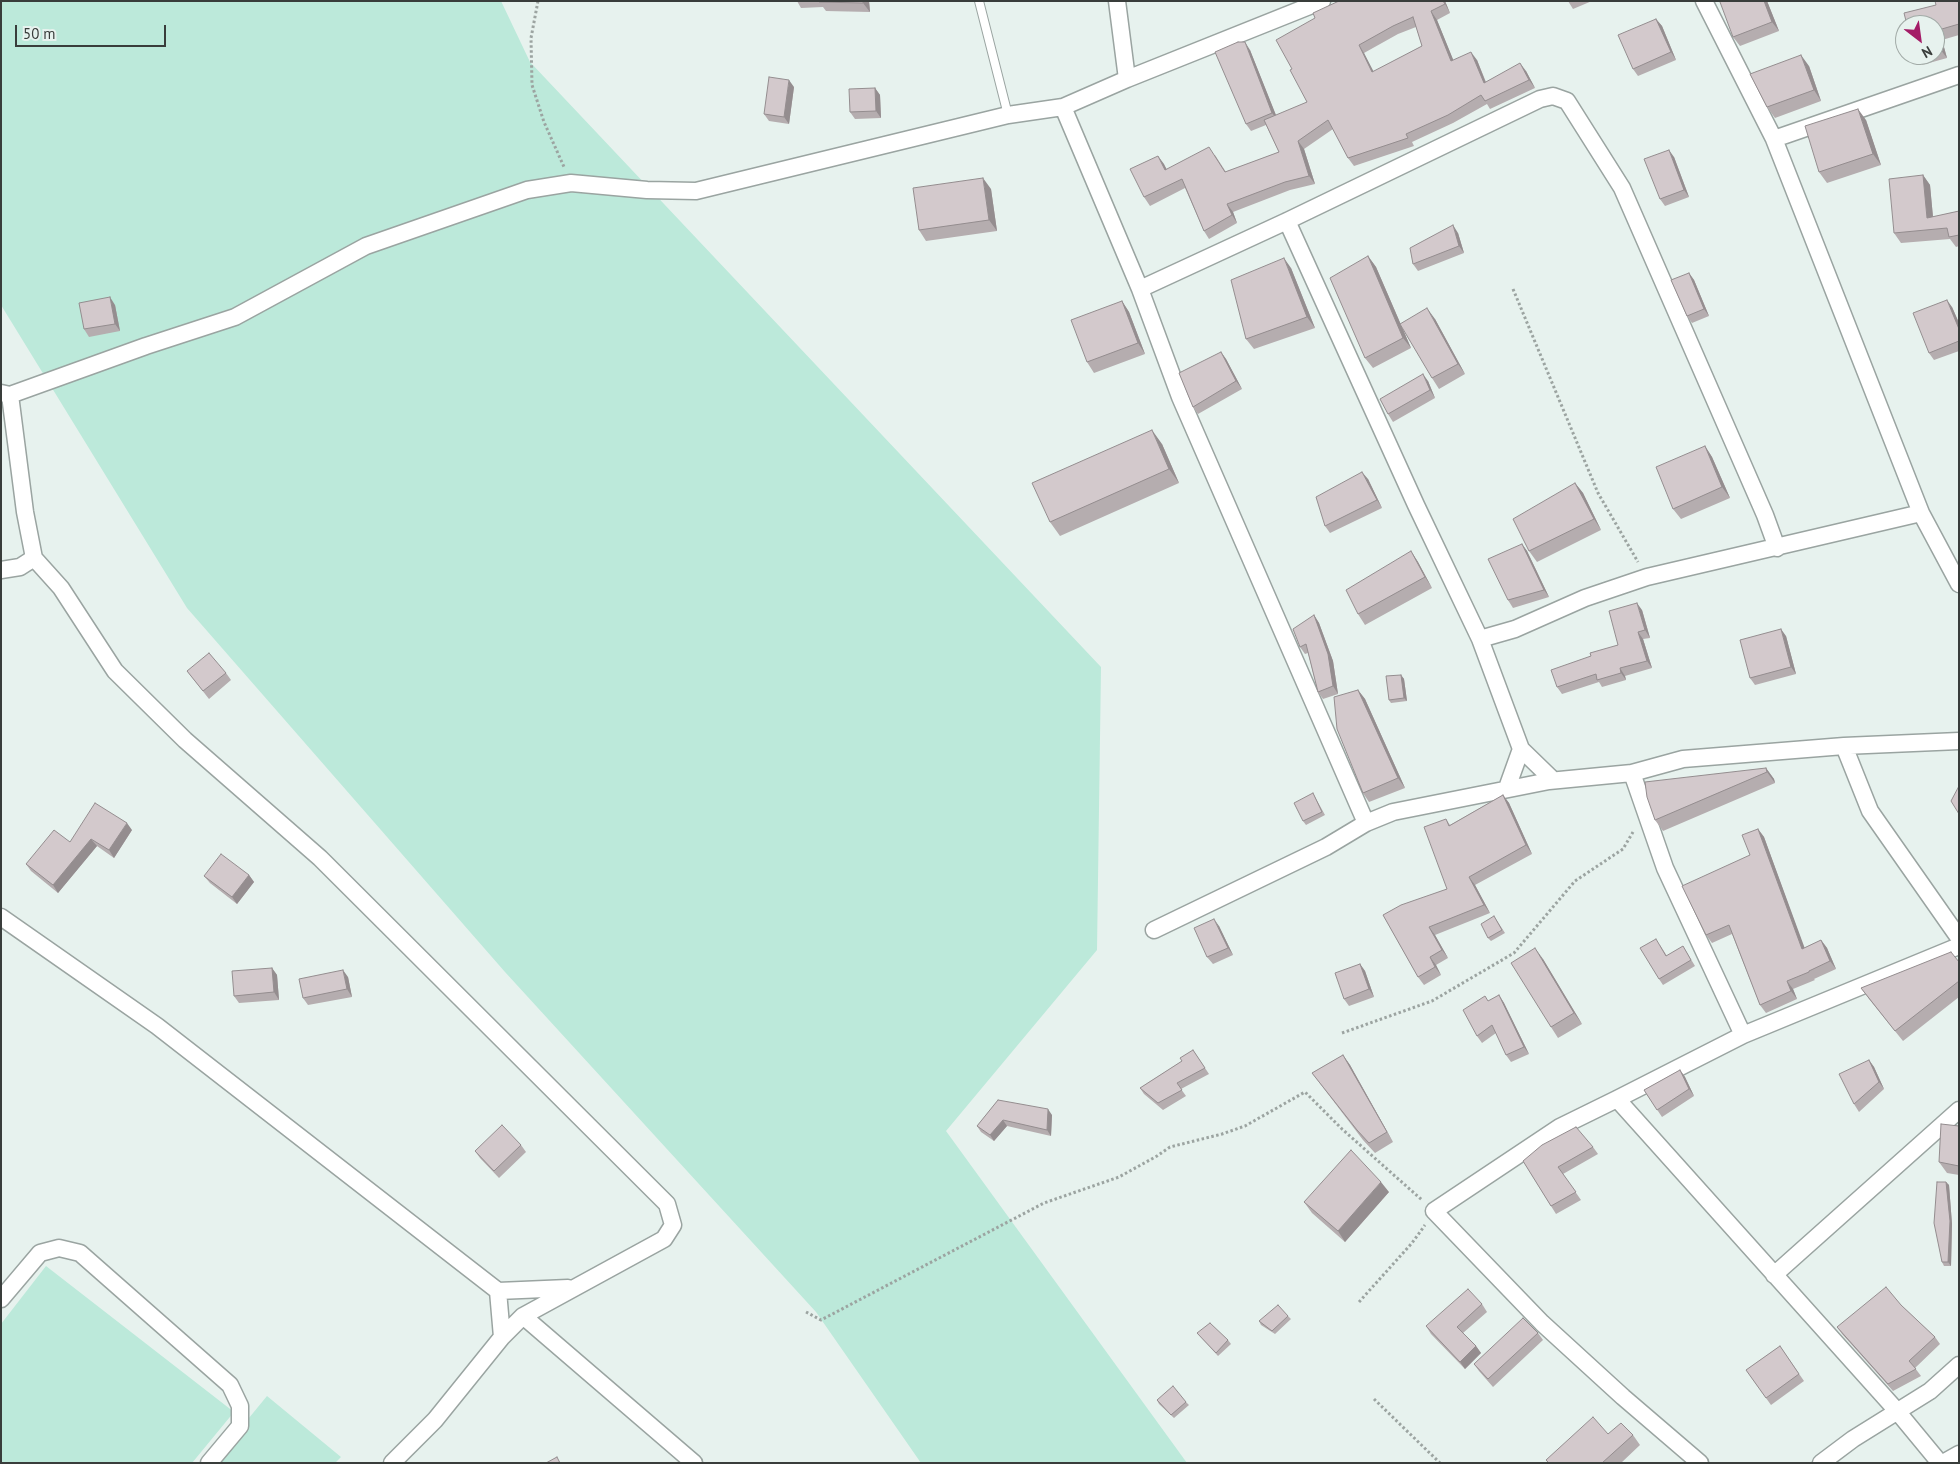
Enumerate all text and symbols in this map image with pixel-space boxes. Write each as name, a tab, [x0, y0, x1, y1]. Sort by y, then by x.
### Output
scale bar	[18, 15, 169, 47]
north arrow	[1895, 15, 1945, 65]
text: 50 m	[23, 24, 56, 43]
text: N	[1919, 42, 1935, 62]

